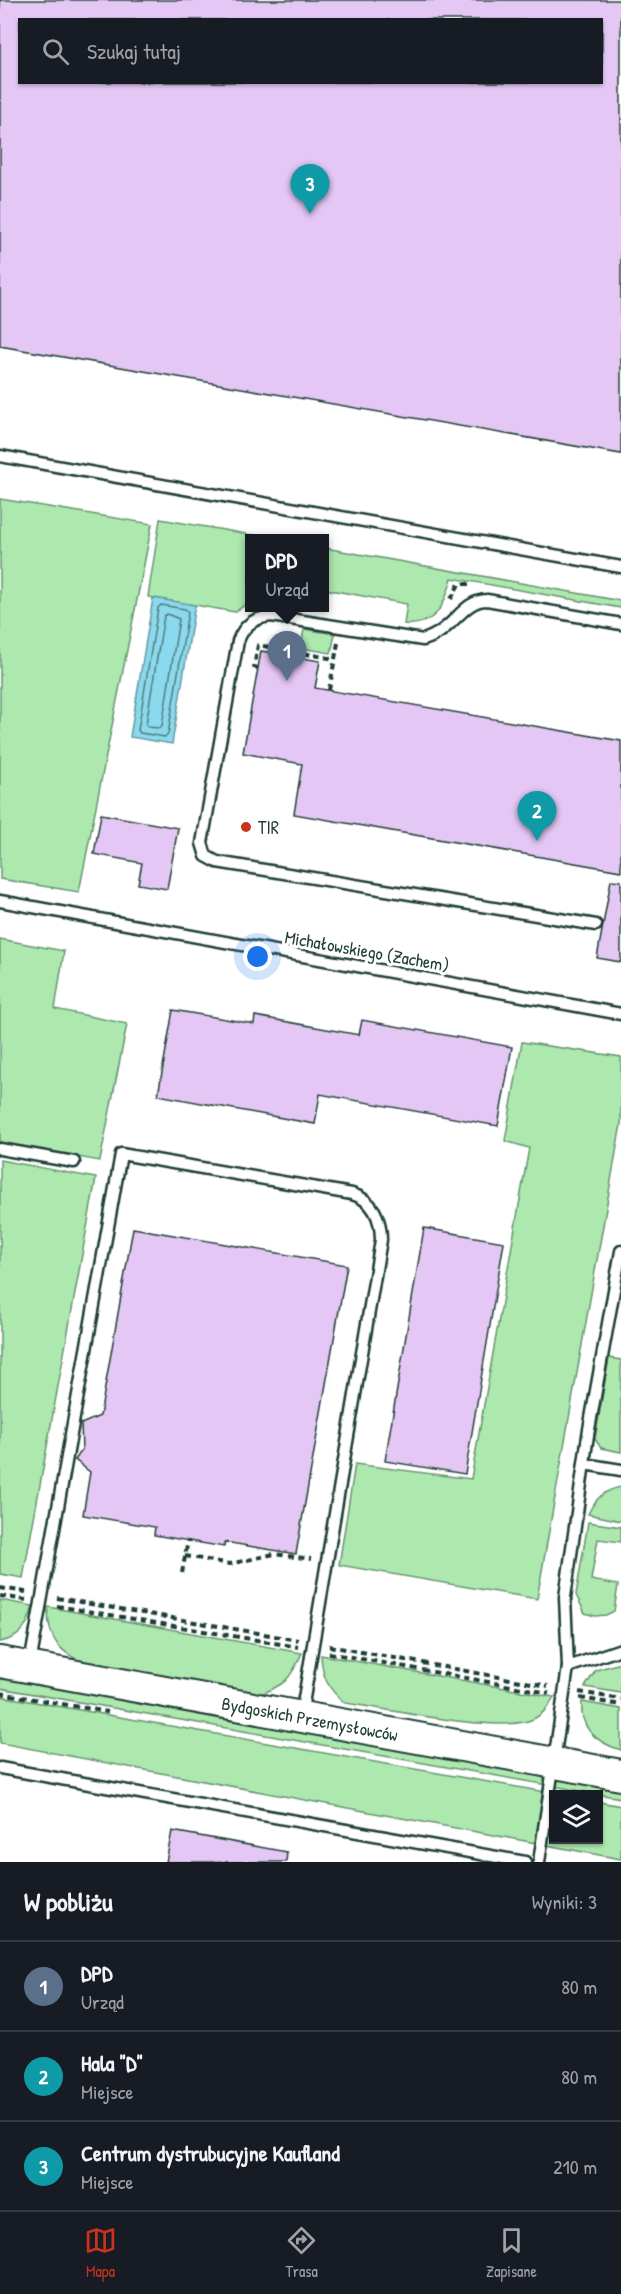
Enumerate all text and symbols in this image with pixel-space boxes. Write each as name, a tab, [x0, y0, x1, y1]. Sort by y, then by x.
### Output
search box	[18, 18, 603, 84]
icon: search	[39, 35, 72, 68]
text: Szukaj tutaj	[87, 36, 181, 66]
pin: 3	[290, 164, 330, 214]
popup	[245, 534, 329, 612]
text: DPD	[266, 545, 297, 575]
text: Urząd	[266, 575, 308, 602]
pin: 1	[268, 632, 306, 681]
pin: 2	[518, 792, 556, 841]
place label: TIR	[258, 815, 279, 840]
marker: TIR	[239, 820, 253, 834]
street label: Michałowskiego (Zachem)	[283, 924, 451, 978]
your location	[243, 942, 272, 971]
street label: Bydgoskich Przemysłowców	[220, 1690, 400, 1747]
map controls	[549, 1790, 603, 1844]
button: layers	[549, 1790, 603, 1844]
text: W pobliżu	[24, 1884, 113, 1919]
text: Wyniki: 3	[532, 1888, 597, 1915]
text: DPD	[81, 1958, 112, 1988]
text: 1	[40, 1973, 47, 2000]
text: 80 m	[561, 1973, 597, 2000]
text: Urząd	[81, 1988, 124, 2015]
text: Hala "D"	[81, 2048, 143, 2078]
text: 2	[39, 2063, 48, 2090]
text: 80 m	[561, 2063, 597, 2090]
text: Miejsce	[81, 2078, 133, 2105]
text: Centrum dystrubucyjne Kaufland	[81, 2138, 340, 2168]
text: 3	[39, 2153, 48, 2180]
text: 210 m	[553, 2153, 597, 2180]
text: Miejsce	[81, 2168, 133, 2195]
tab: Mapa	[84, 2224, 117, 2282]
tab: Trasa	[285, 2224, 318, 2282]
tab: Zapisane	[486, 2224, 537, 2282]

